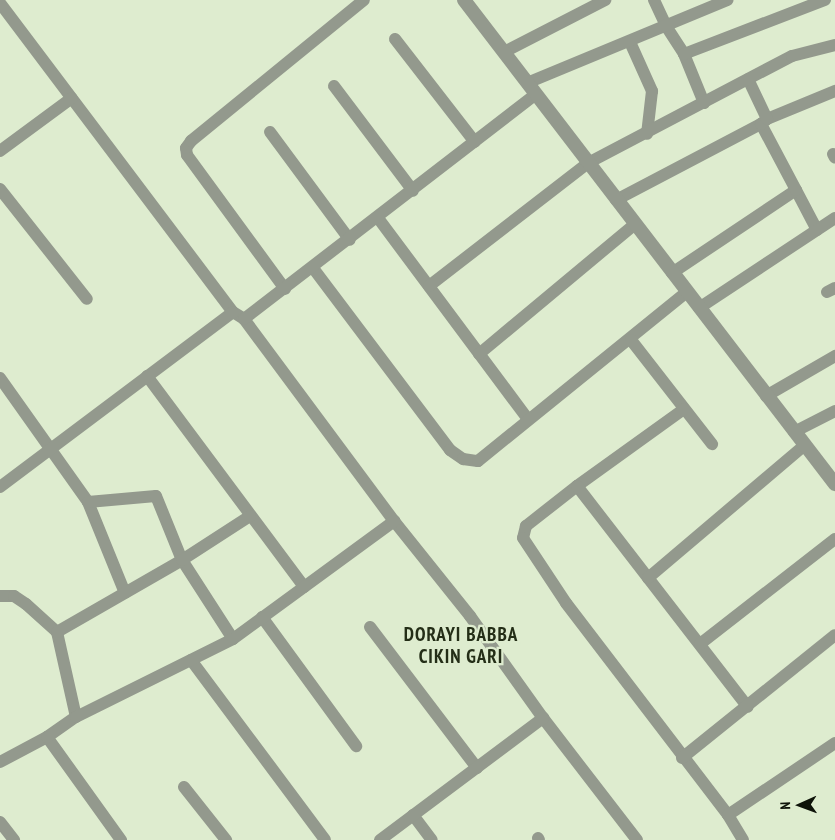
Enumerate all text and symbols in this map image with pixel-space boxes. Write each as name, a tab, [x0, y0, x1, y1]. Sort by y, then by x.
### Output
district label: DORAYI BABBA CIKIN GARI	[402, 624, 520, 668]
north arrow	[775, 780, 825, 830]
text: N	[776, 801, 794, 810]

